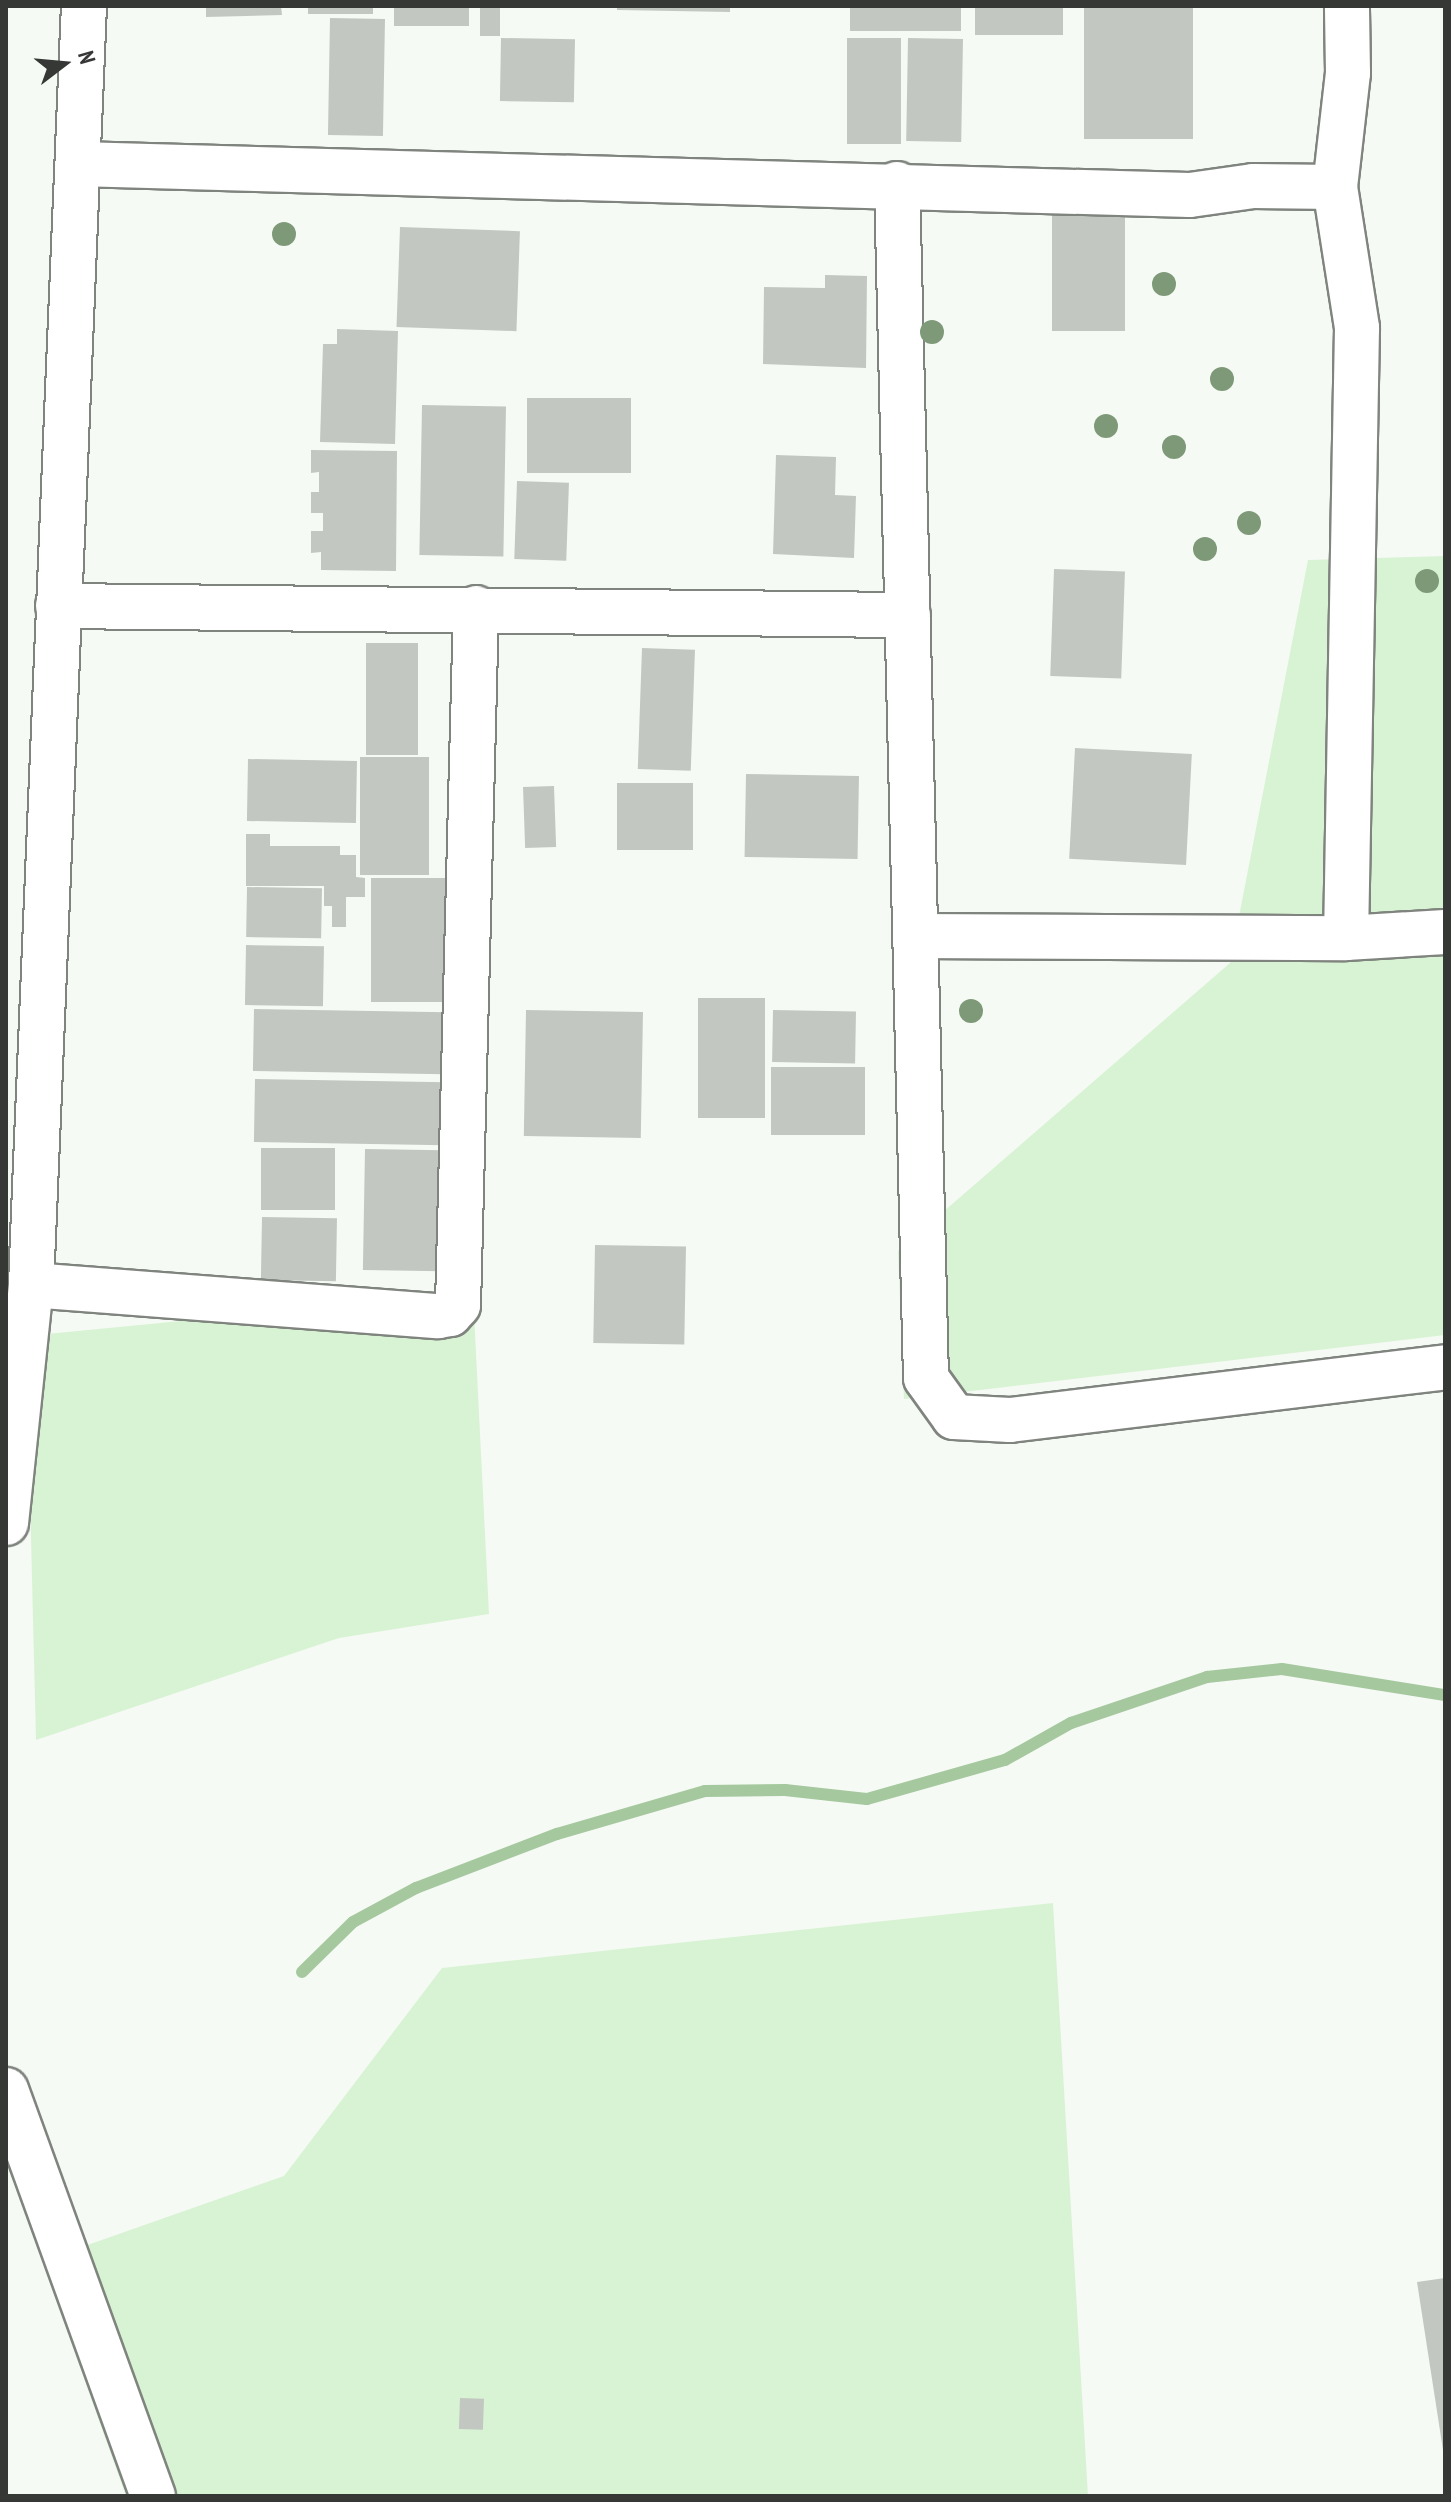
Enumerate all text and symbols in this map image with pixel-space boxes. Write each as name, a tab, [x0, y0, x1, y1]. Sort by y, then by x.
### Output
north arrow	[24, 24, 104, 104]
text: N	[72, 48, 102, 67]

